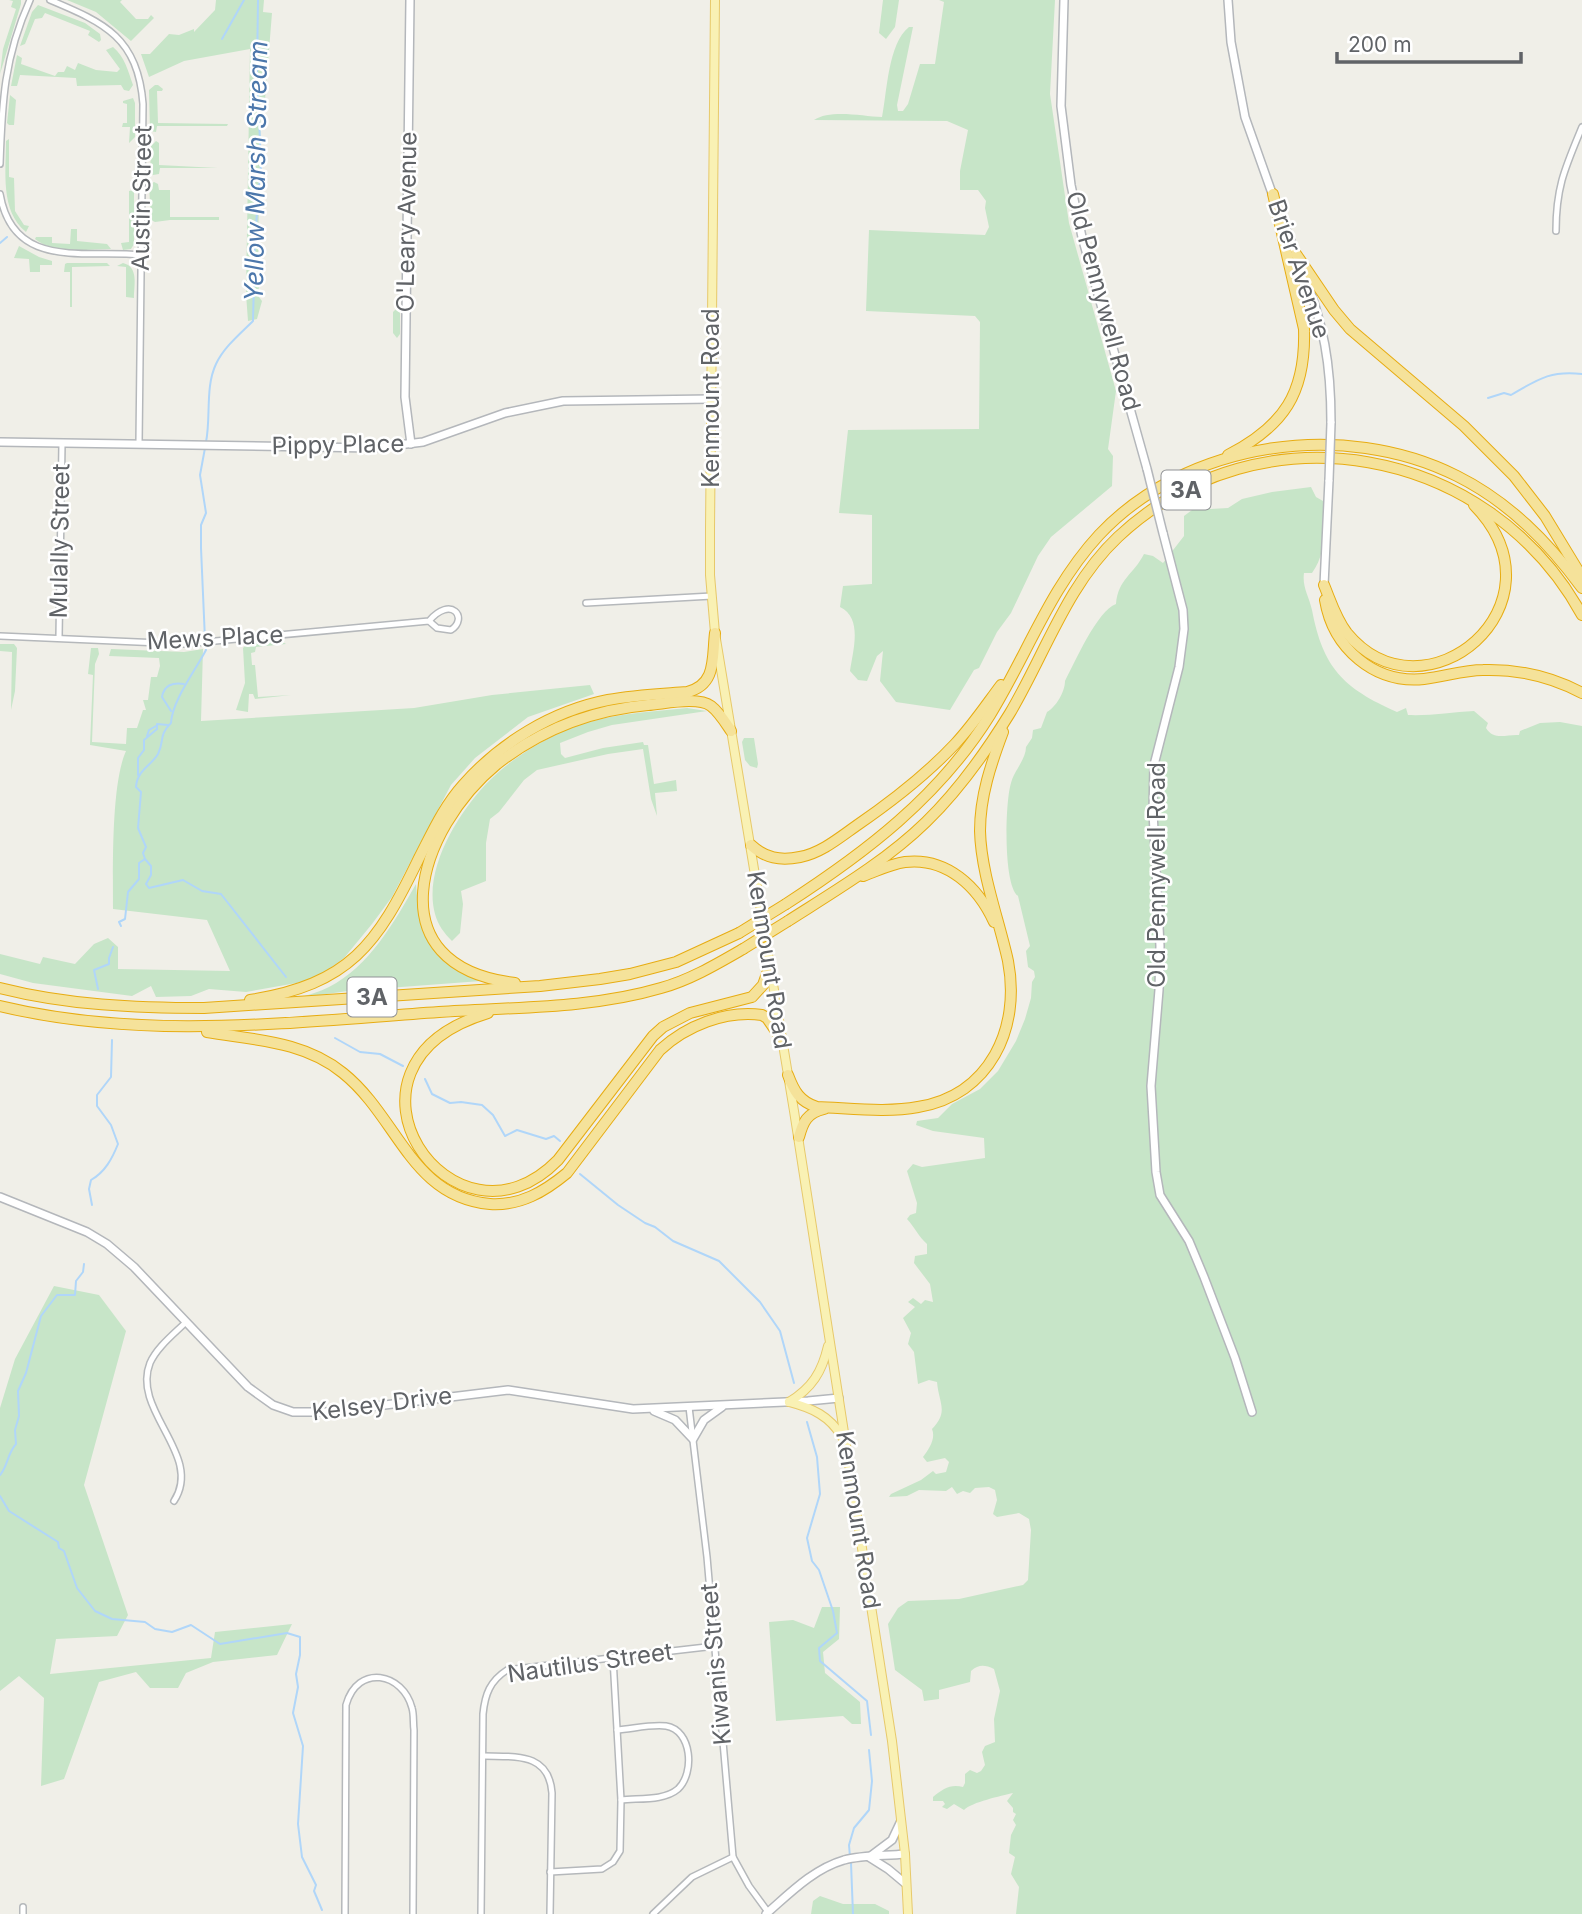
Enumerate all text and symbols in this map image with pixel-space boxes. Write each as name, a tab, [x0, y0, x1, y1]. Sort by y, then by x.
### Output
scale bar	[1337, 21, 1521, 65]
text: 200 m	[1348, 32, 1412, 57]
water label: Yellow Marsh Stream	[238, 40, 273, 302]
street label: Austin Street	[126, 125, 157, 271]
street label: O'Leary Avenue	[390, 131, 423, 313]
street label: Old Pennywell Road	[1060, 188, 1147, 414]
street label: Brier Avenue	[1262, 196, 1337, 342]
street label: Kenmount Road	[696, 308, 725, 488]
street label: Pippy Place	[271, 429, 405, 460]
street label: Mulally Street	[44, 463, 75, 619]
road number: 3A	[1162, 470, 1210, 510]
street label: Mews Place	[146, 619, 284, 656]
street label: Old Pennywell Road	[1142, 762, 1171, 988]
street label: Kenmount Road	[741, 869, 798, 1051]
road number: 3A	[348, 978, 396, 1016]
street label: Kelsey Drive	[310, 1381, 454, 1426]
street label: Kenmount Road	[830, 1429, 887, 1611]
street label: Kiwanis Street	[694, 1582, 737, 1746]
street label: Nautilus Street	[505, 1637, 675, 1688]

